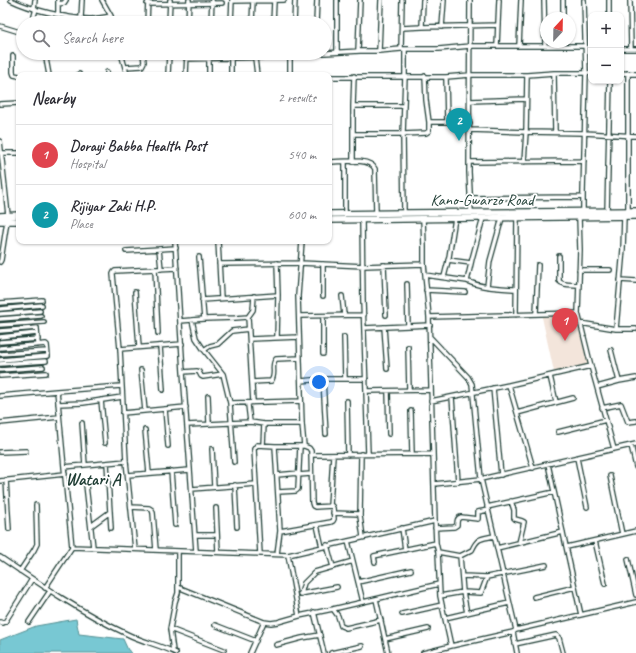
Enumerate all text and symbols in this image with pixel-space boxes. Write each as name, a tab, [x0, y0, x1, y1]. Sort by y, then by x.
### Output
north arrow	[540, 12, 576, 48]
map controls	[588, 12, 624, 84]
button: +	[588, 12, 624, 48]
search box	[16, 16, 332, 60]
icon: search	[30, 27, 52, 49]
text: Search here	[62, 29, 123, 48]
button: −	[588, 48, 624, 84]
text: Nearby	[32, 88, 75, 109]
text: 2 results	[278, 90, 316, 106]
pin: 2	[446, 108, 472, 141]
text: Dorayi Babba Health Post	[70, 137, 206, 156]
text: 1	[42, 147, 48, 163]
text: 540 m	[288, 147, 316, 163]
text: Hospital	[70, 156, 106, 172]
street label: Kano-Gwarzo Road	[430, 190, 536, 210]
text: Rijiyar Zaki H.P.	[70, 197, 156, 216]
text: 2	[42, 207, 48, 223]
text: 600 m	[288, 207, 316, 223]
text: Place	[70, 216, 93, 232]
pin: 1	[552, 308, 578, 341]
your location	[309, 372, 329, 392]
district label: Watari A	[66, 469, 122, 490]

